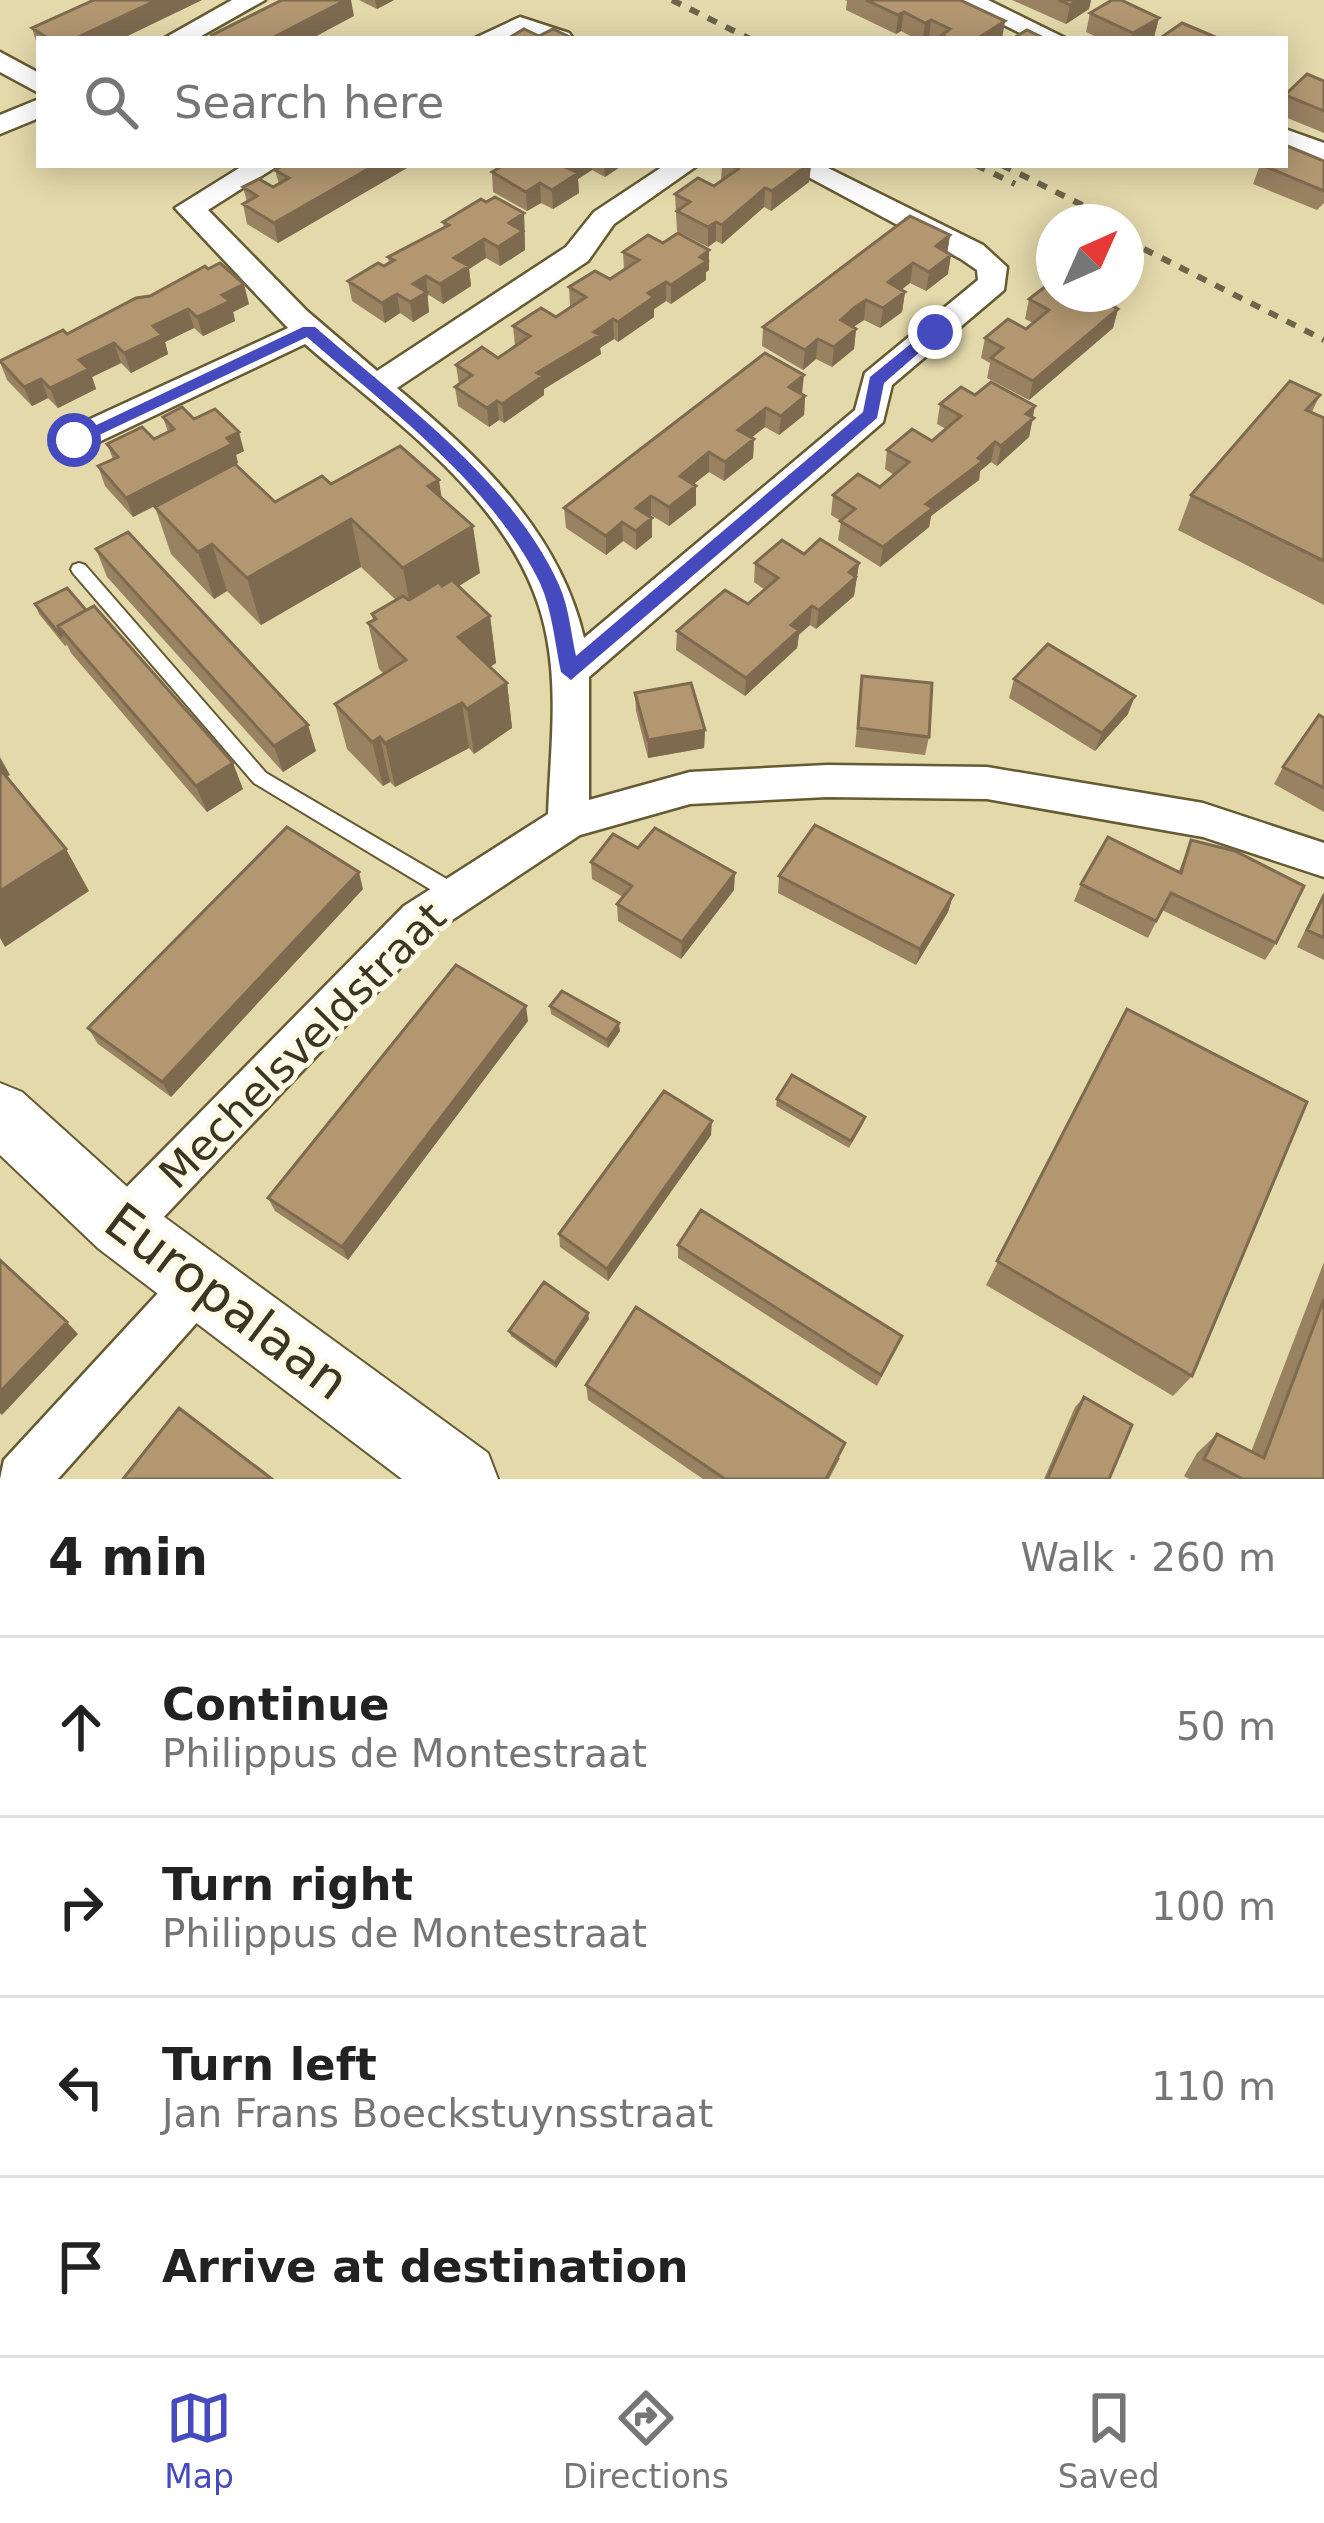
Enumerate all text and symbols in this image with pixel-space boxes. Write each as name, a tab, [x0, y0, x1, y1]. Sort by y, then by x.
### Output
search box	[36, 36, 1288, 168]
icon: search	[78, 69, 144, 135]
text: Search here	[174, 76, 444, 129]
north arrow	[1036, 204, 1144, 312]
route end	[908, 305, 962, 359]
route start	[47, 413, 101, 467]
street label: Mechelsveldstraat	[149, 892, 455, 1198]
street label: Europalaan	[94, 1191, 360, 1412]
text: 4 min	[48, 1528, 208, 1587]
text: Walk · 260 m	[1021, 1535, 1276, 1580]
text: Continue	[162, 1678, 390, 1731]
icon: ahead	[48, 1694, 114, 1760]
text: 50 m	[1176, 1704, 1276, 1749]
text: Philippus de Montestraat	[162, 1731, 647, 1776]
text: Turn right	[162, 1858, 413, 1911]
icon: right	[48, 1874, 114, 1940]
text: 100 m	[1151, 1884, 1276, 1929]
text: Philippus de Montestraat	[162, 1911, 647, 1956]
text: Turn left	[162, 2038, 377, 2091]
icon: left	[48, 2054, 114, 2120]
text: 110 m	[1151, 2064, 1276, 2109]
text: Jan Frans Boeckstuynsstraat	[162, 2091, 713, 2136]
icon: arrive	[48, 2234, 114, 2300]
text: Arrive at destination	[162, 2240, 688, 2293]
tab: Map	[164, 2385, 234, 2496]
tab: Directions	[563, 2385, 729, 2496]
tab: Saved	[1058, 2385, 1160, 2496]

